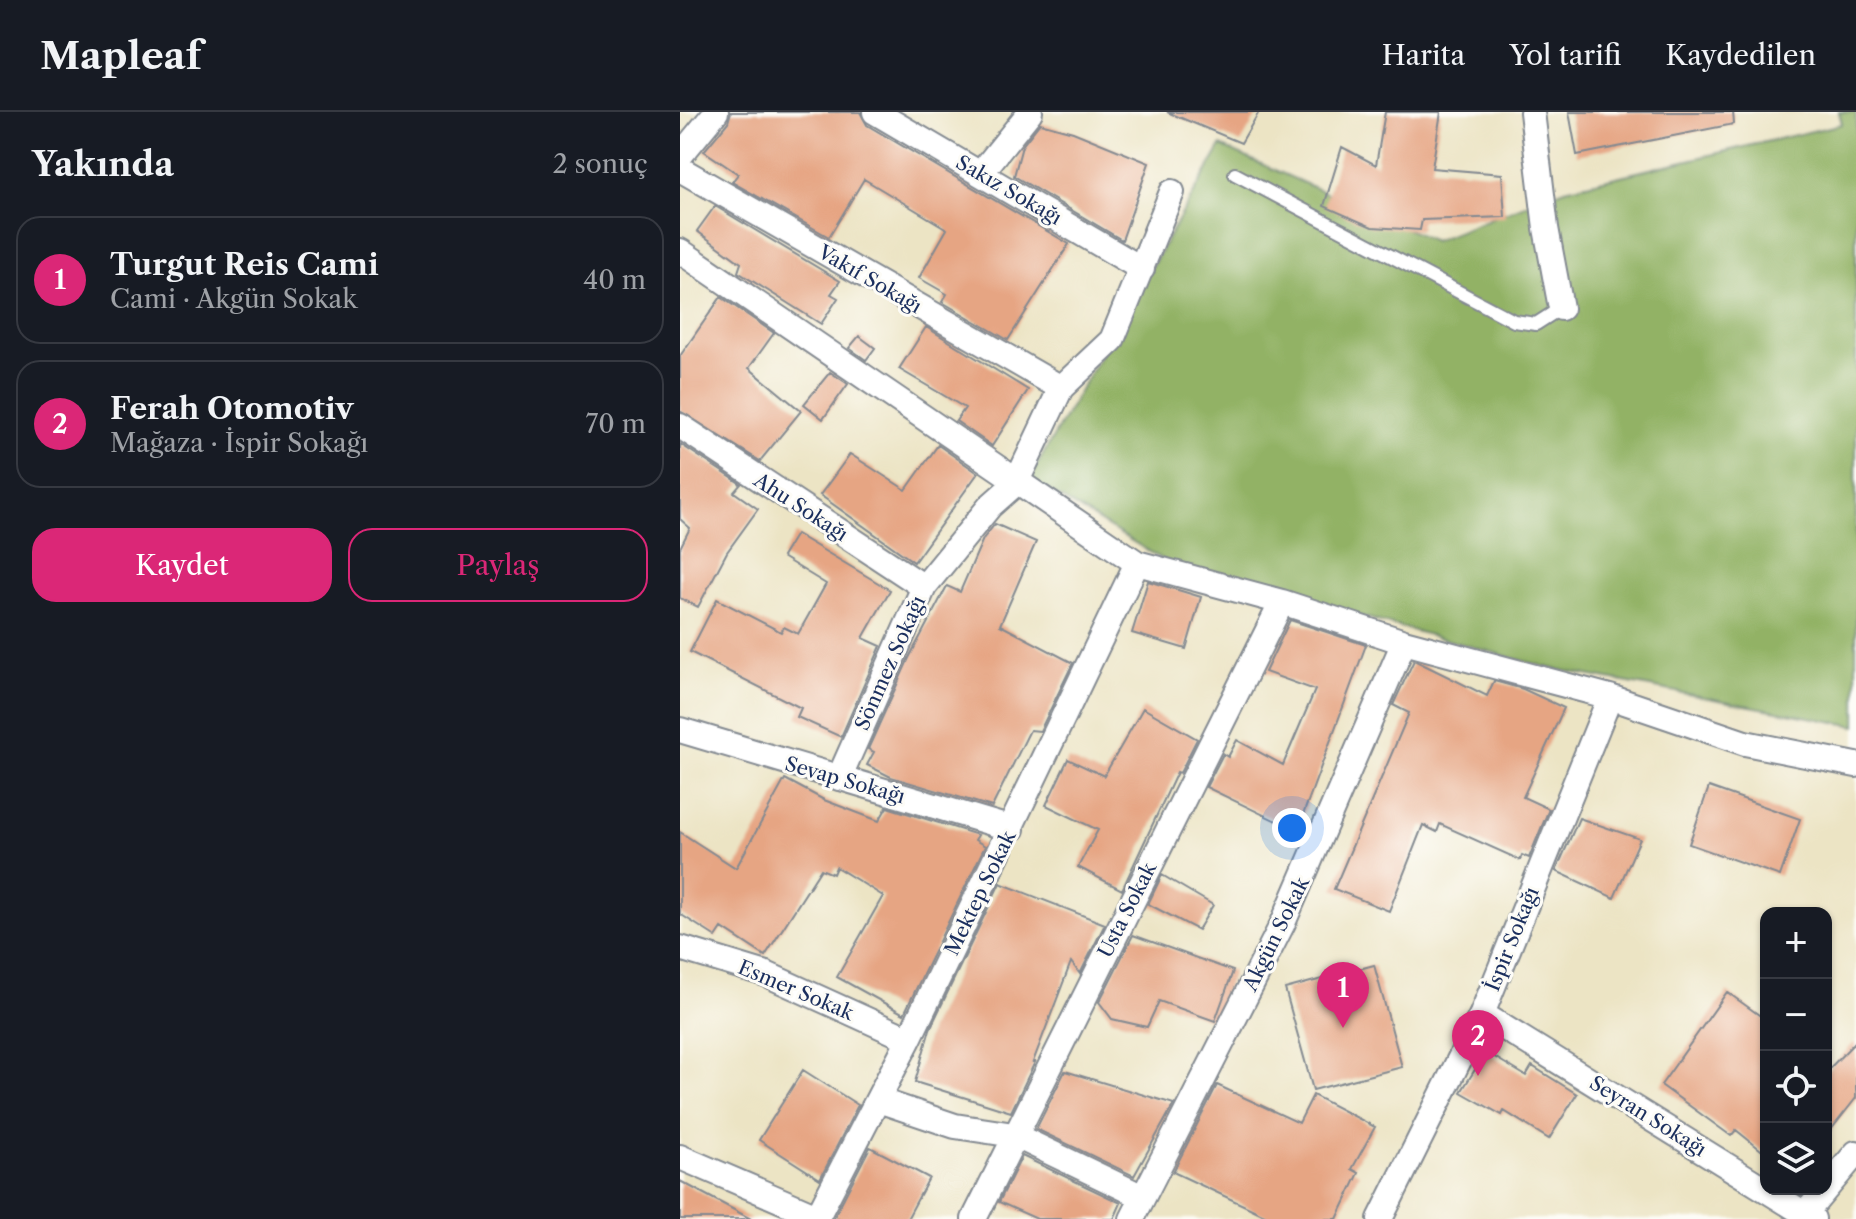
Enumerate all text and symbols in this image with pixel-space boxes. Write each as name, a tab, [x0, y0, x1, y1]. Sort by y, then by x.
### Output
text: Mapleaf	[40, 32, 202, 79]
text: Harita	[1382, 38, 1465, 72]
text: Yol tarifi	[1509, 38, 1622, 72]
text: Kaydedilen	[1666, 38, 1816, 72]
text: Yakında	[32, 143, 174, 185]
text: 2 sonuç	[553, 148, 648, 180]
street label: Sakız Sokağı	[952, 150, 1066, 230]
street label: Vakıf Sokağı	[813, 239, 926, 318]
text: Turgut Reis Cami	[110, 246, 379, 283]
text: 1	[54, 264, 66, 296]
text: 40 m	[583, 264, 646, 296]
text: Cami · Akgün Sokak	[110, 283, 357, 315]
text: Ferah Otomotiv	[110, 390, 354, 427]
text: 2	[52, 408, 68, 440]
text: 70 m	[586, 408, 646, 440]
text: Mağaza · İspir Sokağı	[110, 427, 368, 459]
street label: Ahu Sokağı	[749, 467, 853, 546]
button: Kaydet	[32, 528, 332, 602]
button: Paylaş	[348, 528, 648, 602]
street label: Sönmez Sokağı	[850, 592, 930, 734]
street label: Sevap Sokağı	[782, 751, 908, 809]
your location	[1272, 808, 1312, 848]
street label: Mektep Sokak	[939, 825, 1021, 959]
street label: Usta Sokak	[1093, 857, 1162, 962]
street label: Akgün Sokak	[1238, 872, 1315, 996]
street label: İspir Sokağı	[1479, 883, 1544, 995]
map controls	[1760, 907, 1832, 1195]
button: +	[1760, 907, 1832, 979]
street label: Esmer Sokak	[735, 955, 859, 1026]
pin: 1	[1317, 962, 1369, 1028]
button: −	[1760, 979, 1832, 1051]
pin: 2	[1452, 1010, 1504, 1076]
button: locate	[1760, 1051, 1832, 1123]
street label: Seyran Sokağı	[1585, 1071, 1711, 1161]
button: layers	[1760, 1123, 1832, 1195]

